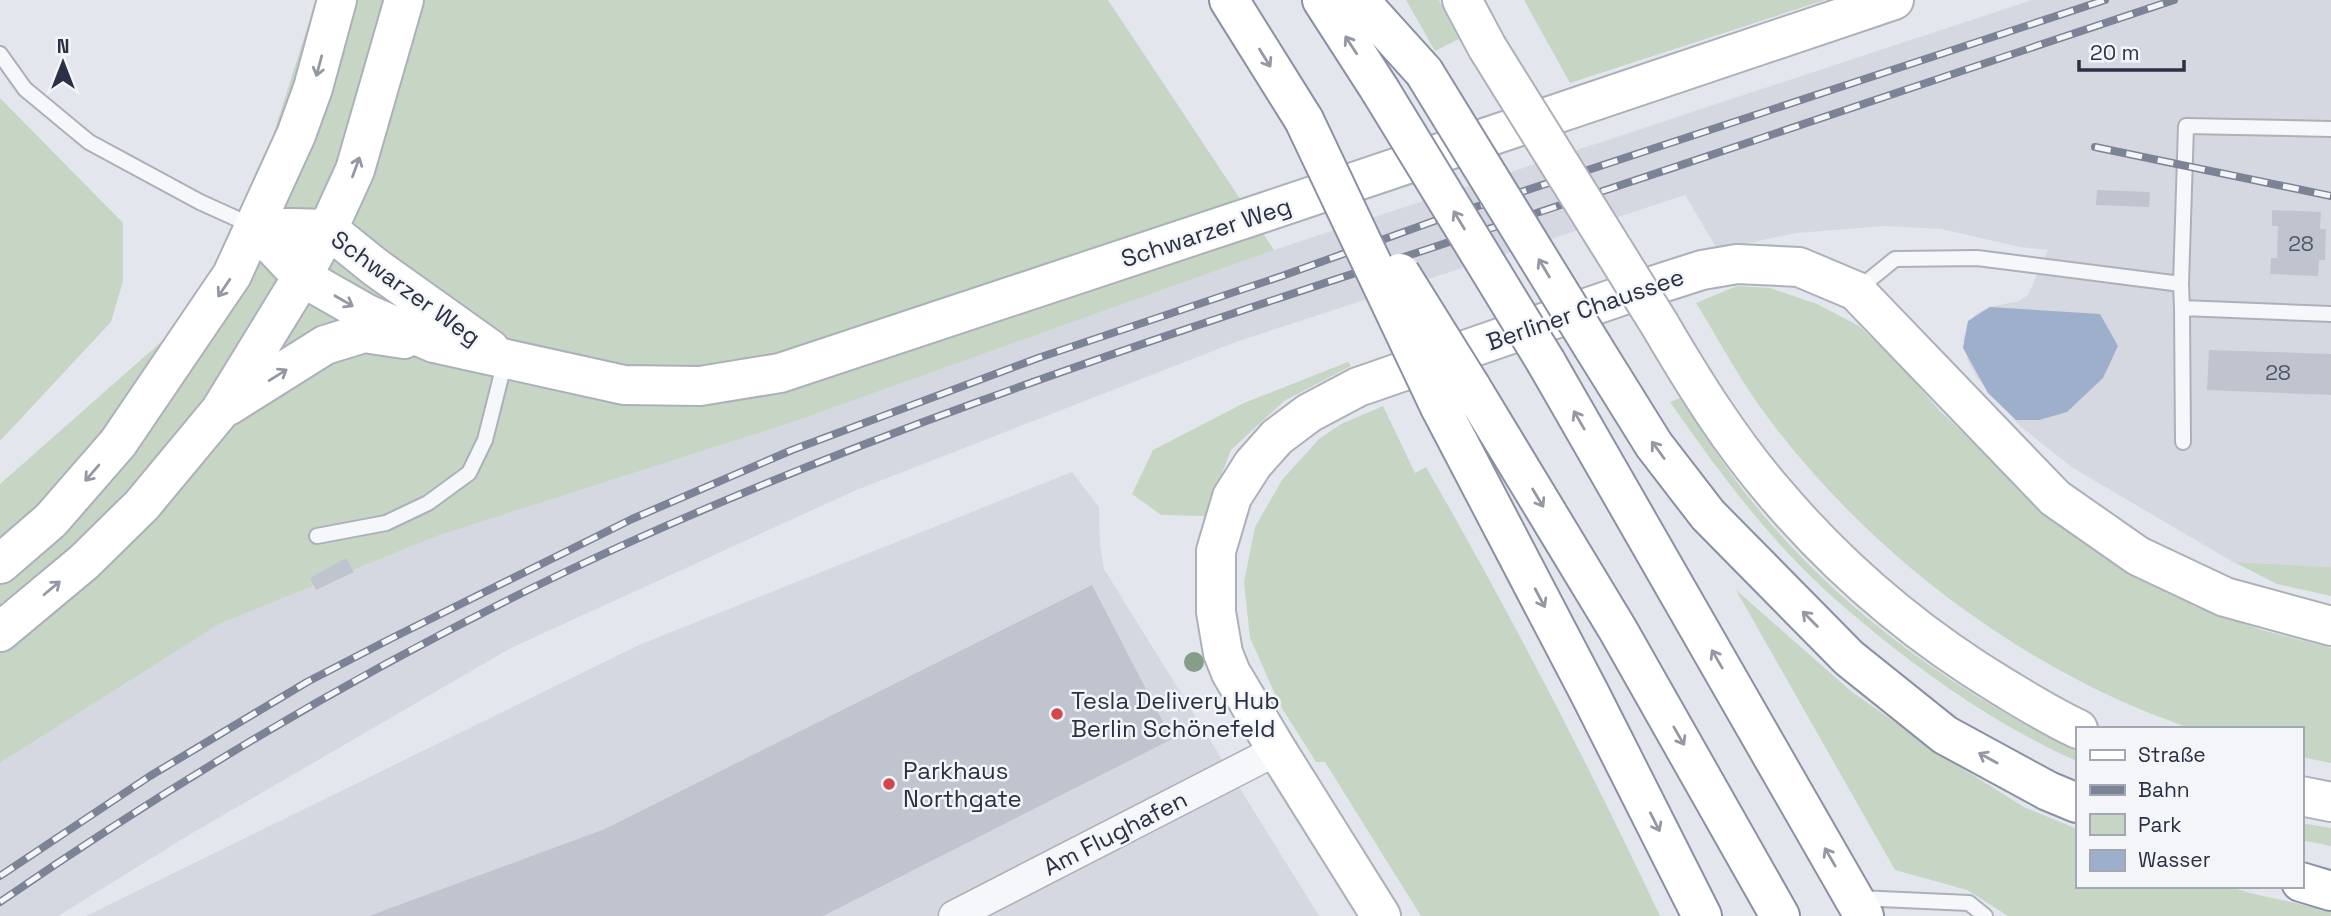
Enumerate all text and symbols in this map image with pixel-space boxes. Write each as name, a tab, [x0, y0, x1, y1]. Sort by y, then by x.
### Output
north arrow	[28, 28, 98, 98]
scale bar	[2079, 28, 2184, 72]
text: N	[57, 34, 69, 59]
one-way arrow	[1343, 36, 1358, 55]
text: 20 m	[2090, 39, 2140, 66]
one-way arrow	[1259, 47, 1273, 67]
one-way arrow	[312, 54, 325, 77]
one-way arrow	[350, 156, 363, 178]
street label: Schwarzer Weg	[1117, 190, 1295, 274]
one-way arrow	[1452, 211, 1466, 231]
street label: Schwarzer Weg	[325, 223, 487, 353]
house number: 28	[2288, 230, 2314, 257]
one-way arrow	[1537, 259, 1551, 279]
street label: Berliner Chaussee	[1482, 261, 1688, 357]
one-way arrow	[217, 277, 231, 297]
one-way arrow	[334, 294, 354, 308]
house number: 28	[2265, 359, 2291, 386]
one-way arrow	[267, 367, 287, 381]
one-way arrow	[1572, 410, 1586, 430]
one-way arrow	[1651, 441, 1665, 460]
one-way arrow	[84, 464, 100, 482]
one-way arrow	[1532, 487, 1546, 507]
one-way arrow	[43, 580, 61, 596]
one-way arrow	[1533, 587, 1547, 607]
one-way arrow	[1801, 610, 1818, 627]
one-way arrow	[1710, 650, 1724, 670]
place label: Tesla Delivery Hub Berlin Schönefeld	[1071, 685, 1280, 744]
marker: Tesla Delivery Hub Berlin Schönefeld	[1049, 706, 1065, 722]
one-way arrow	[1673, 725, 1686, 746]
legend	[2076, 727, 2303, 888]
text: Straße	[2138, 741, 2206, 768]
one-way arrow	[1978, 751, 1999, 765]
place label: Parkhaus Northgate	[903, 755, 1022, 814]
marker: Parkhaus Northgate	[881, 776, 897, 792]
text: Bahn	[2138, 776, 2190, 803]
street label: Am Flughafen	[1038, 783, 1192, 883]
one-way arrow	[1648, 811, 1662, 832]
text: Park	[2138, 811, 2182, 838]
text: Wasser	[2138, 846, 2211, 873]
one-way arrow	[1823, 847, 1837, 867]

